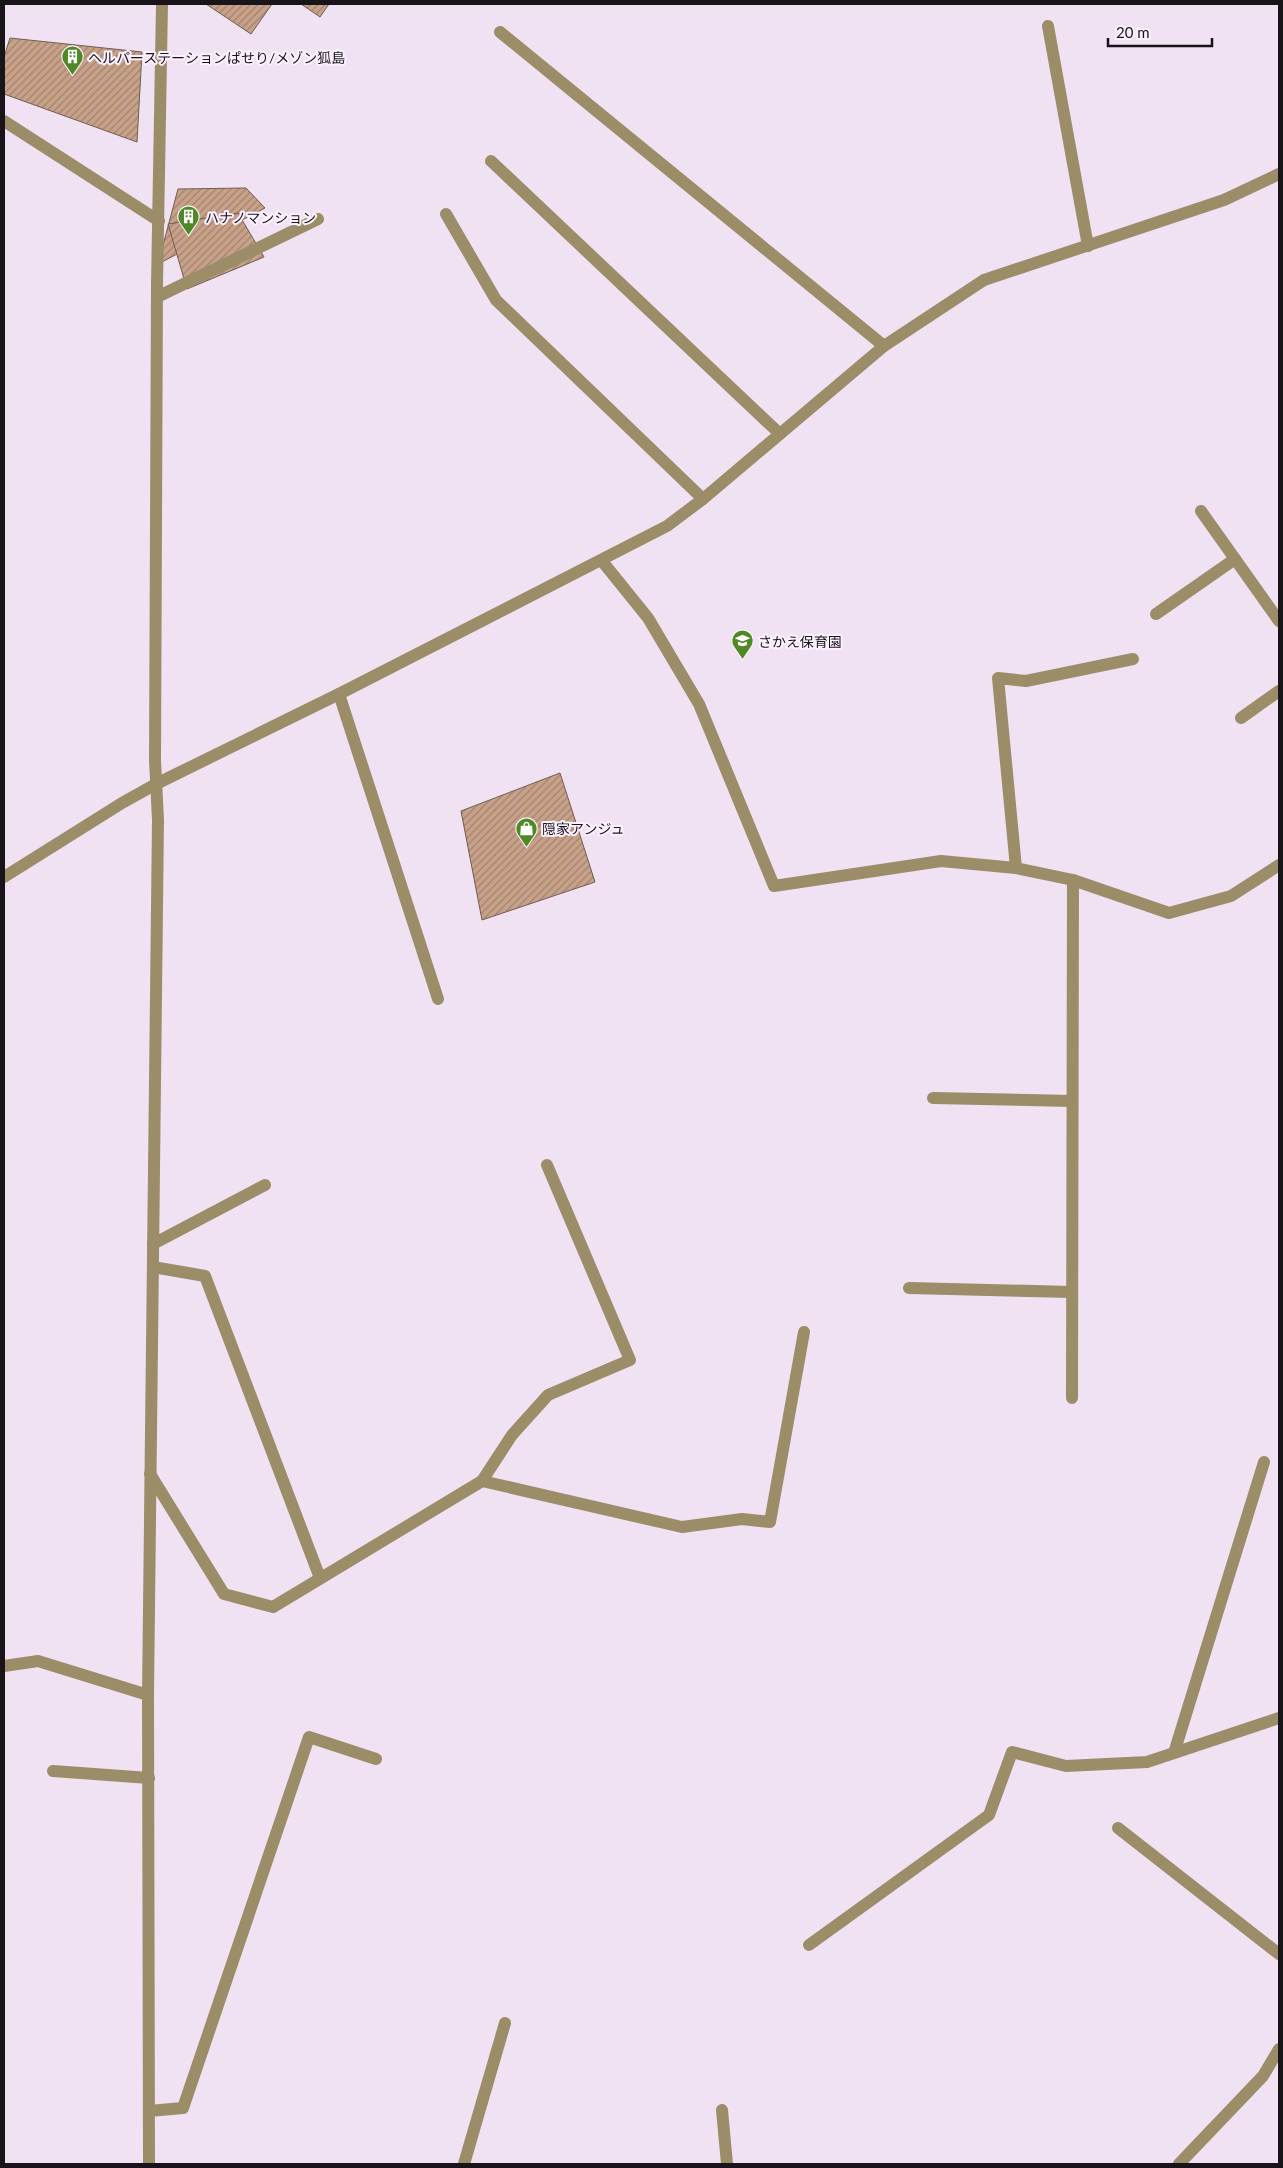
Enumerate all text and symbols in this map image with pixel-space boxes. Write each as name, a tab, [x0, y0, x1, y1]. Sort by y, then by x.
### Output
scale bar	[1108, 15, 1212, 47]
text: 20 m	[1116, 23, 1150, 41]
building icon: ヘルパーステーションぱせり/メゾン狐島	[60, 45, 84, 76]
place label: ヘルパーステーションぱせり/メゾン狐島	[88, 49, 345, 66]
building icon: ハナノマンション	[177, 205, 201, 236]
place label: ハナノマンション	[205, 209, 316, 226]
school or university icon: さかえ保育園	[730, 629, 754, 660]
place label: さかえ保育園	[758, 633, 842, 650]
shop icon: 隠家アンジュ	[514, 816, 538, 847]
place label: 隠家アンジュ	[542, 820, 624, 837]

